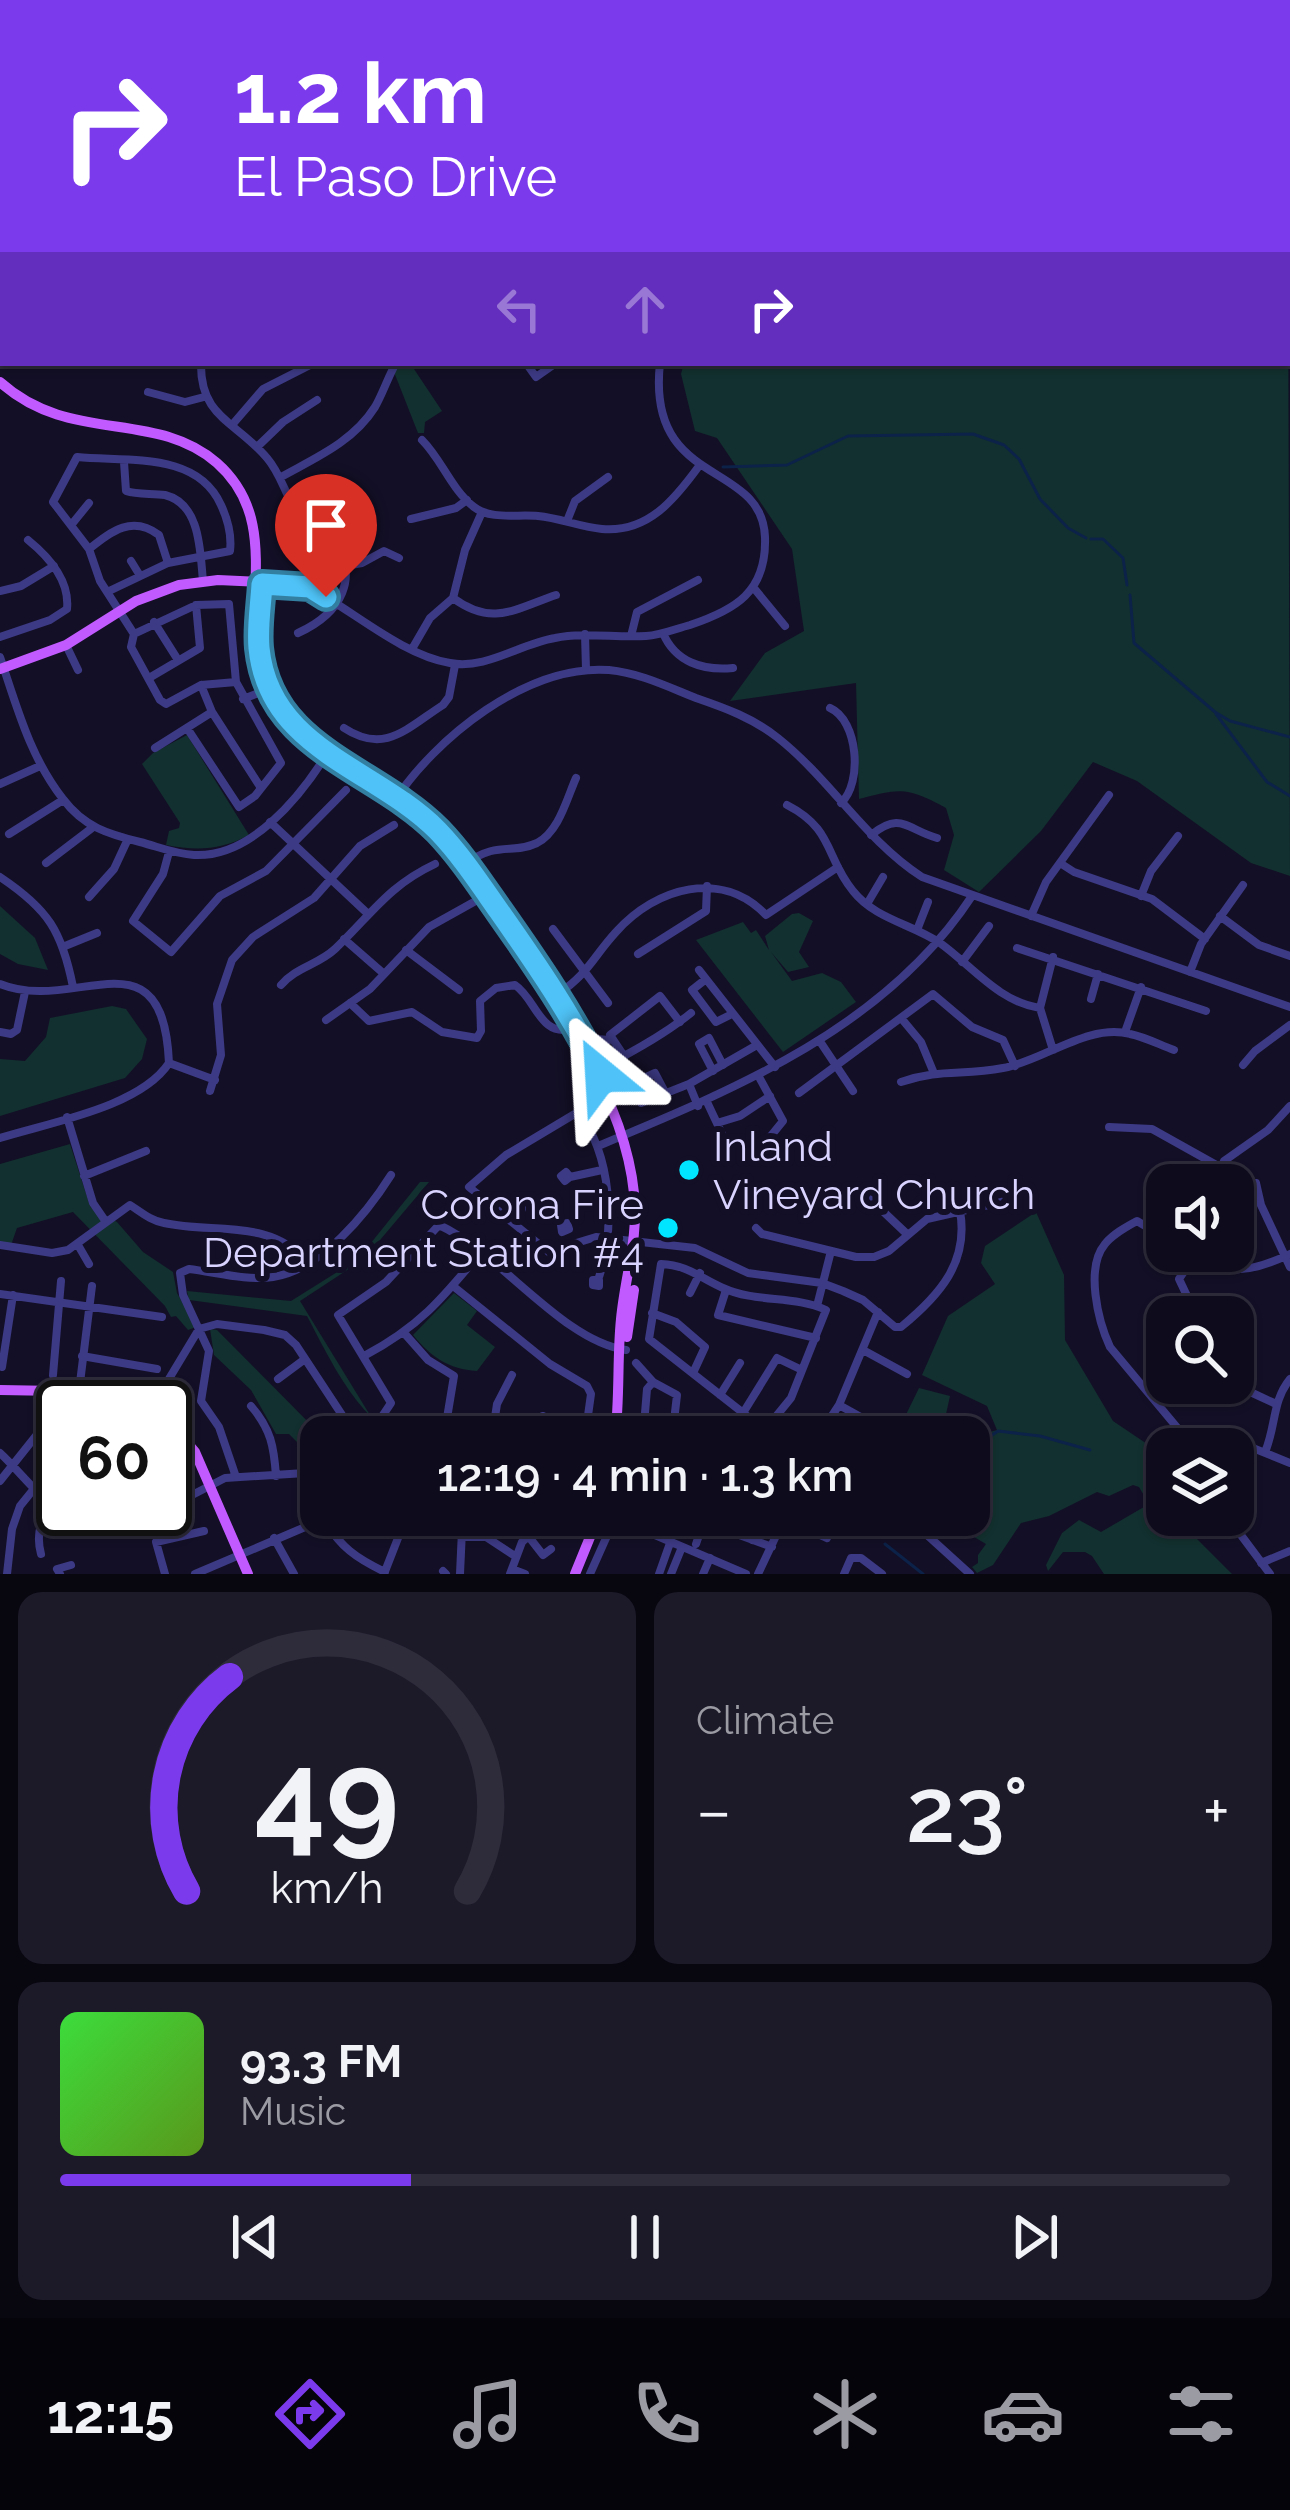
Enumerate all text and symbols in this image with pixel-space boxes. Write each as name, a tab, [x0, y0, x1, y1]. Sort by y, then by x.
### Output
text: 1.2 km	[234, 44, 487, 143]
icon: right	[36, 48, 192, 204]
text: El Paso Drive	[234, 145, 557, 209]
icon: left	[486, 276, 552, 342]
icon: ahead	[612, 276, 678, 342]
icon: right	[738, 276, 804, 342]
pin	[275, 474, 377, 597]
icon: arrive	[293, 492, 359, 558]
position arrow	[538, 1012, 664, 1138]
place label: Inland Vineyard Church	[713, 1122, 1035, 1219]
marker: Inland Vineyard Church	[676, 1157, 702, 1183]
map controls	[1146, 1164, 1254, 1536]
button: sound	[1146, 1164, 1254, 1272]
place label: Corona Fire Department Station #4	[203, 1180, 644, 1277]
marker: Corona Fire Department Station #4	[655, 1215, 681, 1241]
button: search	[1146, 1296, 1254, 1404]
speed limit sign: 60	[36, 1380, 192, 1536]
button: layers	[1146, 1428, 1254, 1536]
text: 12:19 · 4 min · 1.3 km	[437, 1449, 853, 1502]
text: Climate	[696, 1697, 834, 1743]
text: 49	[255, 1723, 399, 1869]
text: 23°	[906, 1757, 1028, 1863]
text: −	[696, 1772, 732, 1849]
text: +	[1203, 1772, 1230, 1849]
text: km/h	[270, 1863, 384, 1913]
text: 93.3 FM	[240, 2035, 402, 2088]
text: Music	[240, 2088, 346, 2134]
icon: previous	[222, 2204, 288, 2270]
icon: pause	[612, 2204, 678, 2270]
icon: next	[1002, 2204, 1068, 2270]
icon: directions	[268, 2372, 352, 2456]
icon: music	[446, 2372, 530, 2456]
icon: phone	[625, 2372, 709, 2456]
icon: climate	[803, 2372, 887, 2456]
icon: car	[981, 2372, 1065, 2456]
icon: filters	[1159, 2372, 1243, 2456]
text: 12:15	[47, 2382, 174, 2446]

